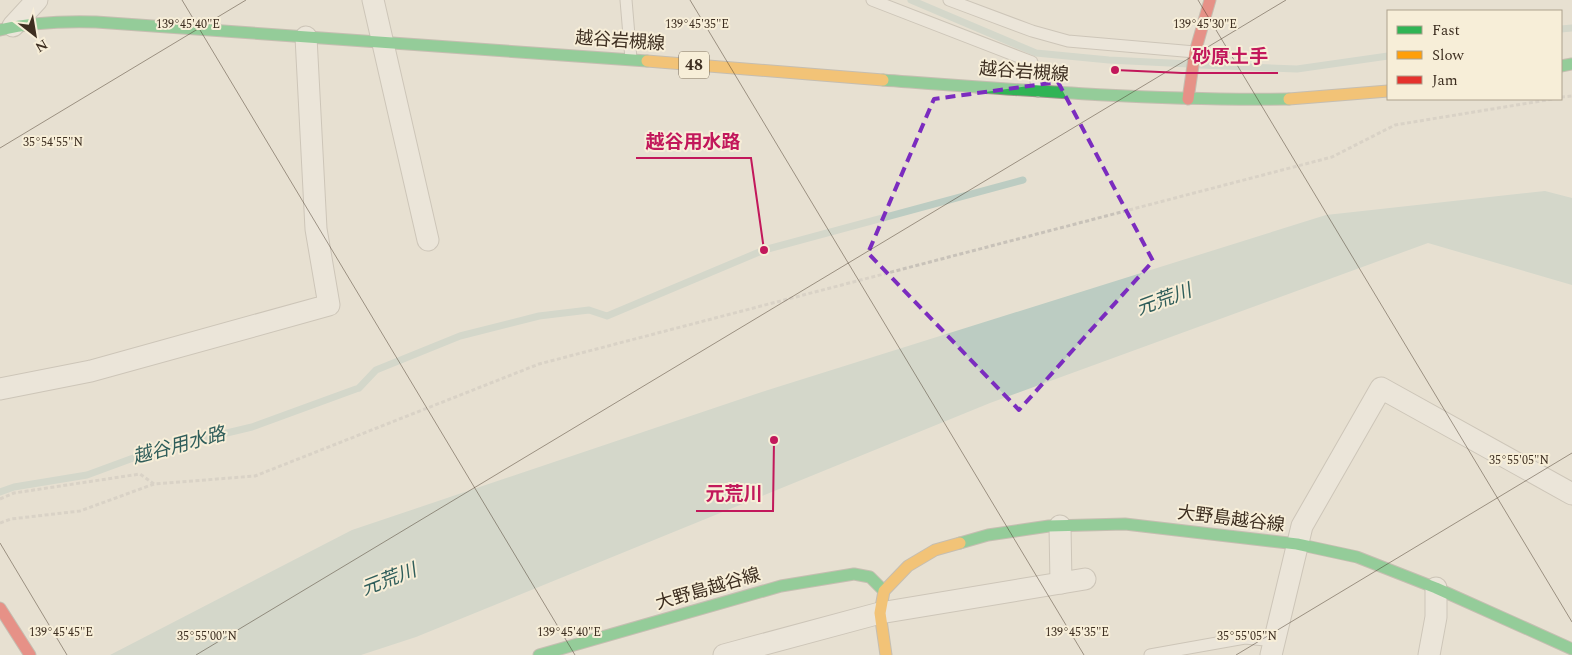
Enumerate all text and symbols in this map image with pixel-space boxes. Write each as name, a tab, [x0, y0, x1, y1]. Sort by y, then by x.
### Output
north arrow	[10, 10, 60, 60]
legend	[1387, 10, 1562, 100]
text: 139°45'40"E	[156, 15, 220, 34]
text: 139°45'35"E	[665, 15, 729, 34]
text: 139°45'30"E	[1173, 15, 1237, 34]
text: Fast	[1432, 19, 1460, 42]
street label: 越谷岩槻線	[574, 24, 666, 58]
text: N	[31, 34, 52, 58]
callout: 砂原土手	[1182, 39, 1278, 73]
text: 砂原土手	[1192, 43, 1268, 72]
text: Slow	[1432, 44, 1464, 67]
road number: 48	[679, 52, 709, 78]
street label: 越谷岩槻線	[978, 55, 1070, 89]
text: Jam	[1432, 69, 1458, 92]
callout: 越谷用水路	[636, 124, 751, 158]
text: 越谷用水路	[645, 128, 741, 157]
text: 35°54'55"N	[23, 133, 83, 152]
water label: 元荒川	[1132, 276, 1198, 323]
water label: 越谷用水路	[129, 419, 231, 472]
text: 35°55'05"N	[1489, 451, 1549, 470]
callout: 元荒川	[696, 477, 773, 511]
text: 元荒川	[705, 480, 763, 509]
street label: 大野島越谷線	[1176, 499, 1286, 539]
water label: 元荒川	[357, 556, 423, 604]
street label: 大野島越谷線	[652, 561, 764, 617]
text: 139°45'45"E	[29, 623, 93, 642]
text: 139°45'40"E	[537, 623, 601, 642]
text: 139°45'35"E	[1045, 623, 1109, 642]
text: 35°55'00"N	[177, 627, 237, 646]
text: 35°55'05"N	[1217, 627, 1277, 646]

